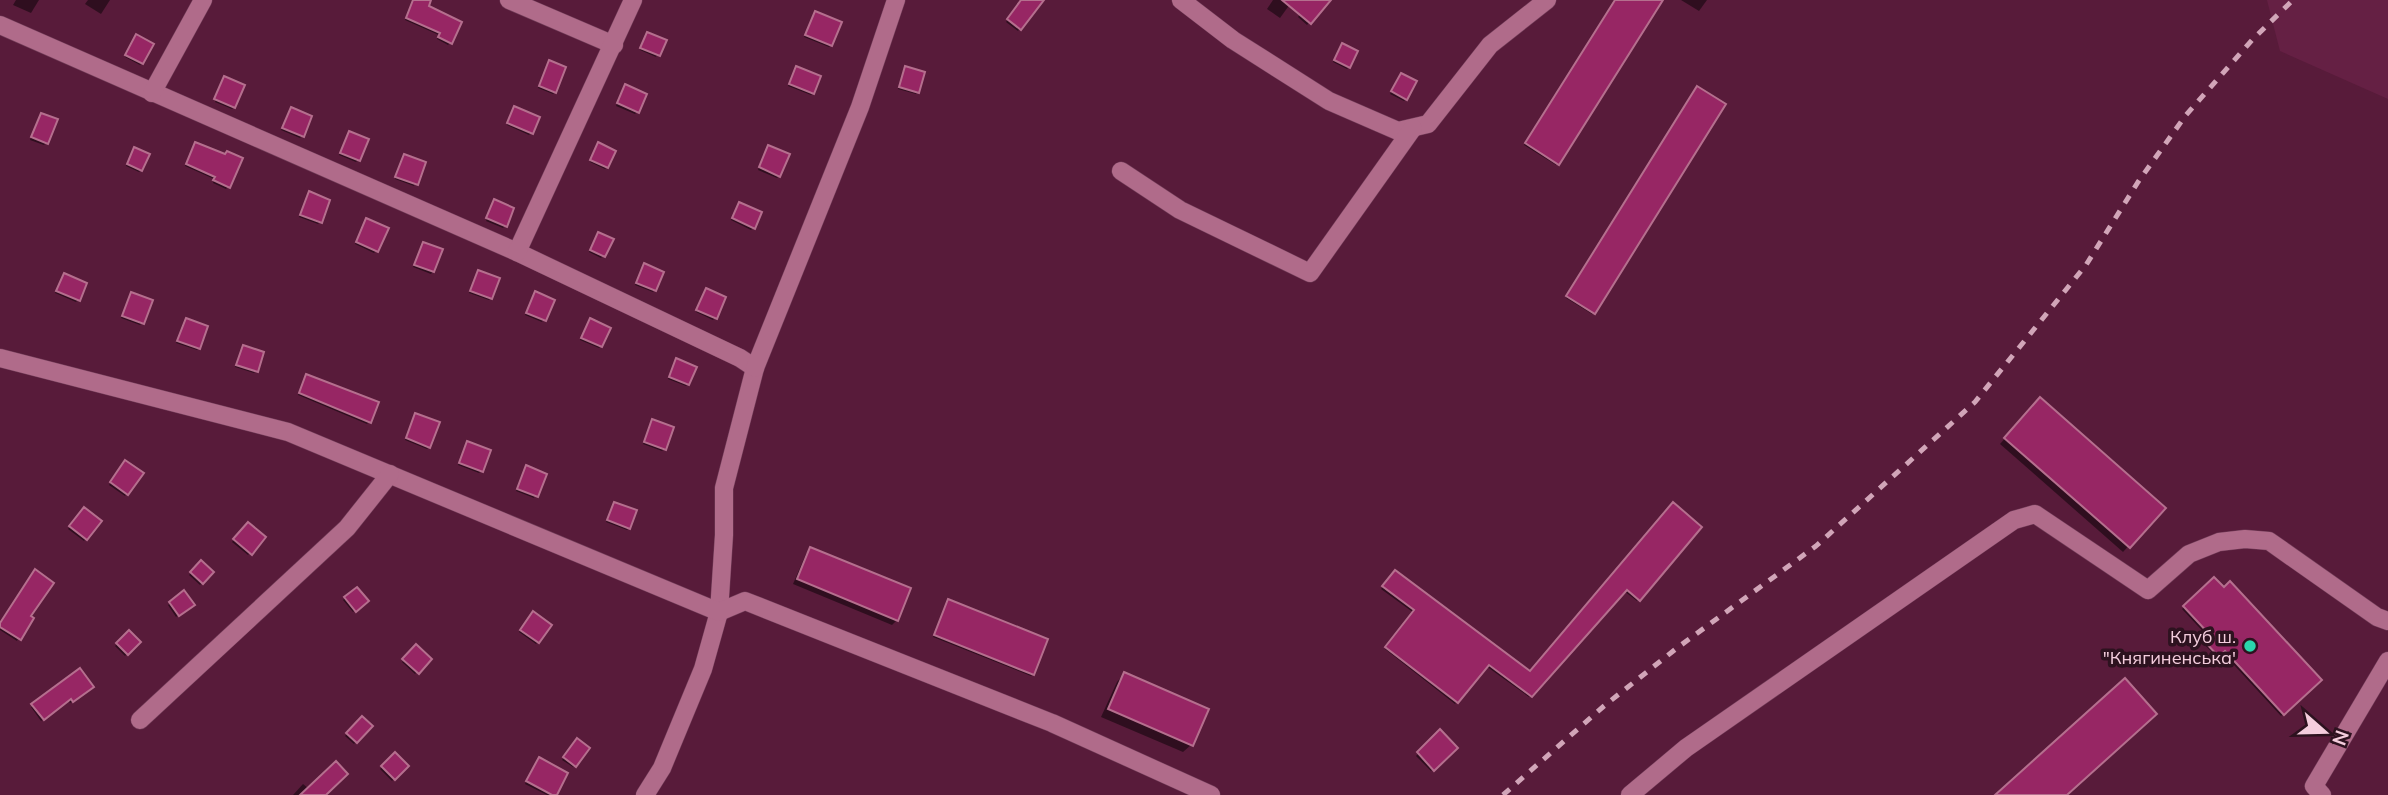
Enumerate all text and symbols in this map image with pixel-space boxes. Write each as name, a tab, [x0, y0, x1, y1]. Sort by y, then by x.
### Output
place label: Клуб ш. "Княгиненська'	[2103, 625, 2236, 669]
marker: Клуб ш. "Княгиненська'	[2242, 638, 2258, 654]
north arrow	[2290, 697, 2360, 767]
text: N	[2327, 727, 2355, 749]

